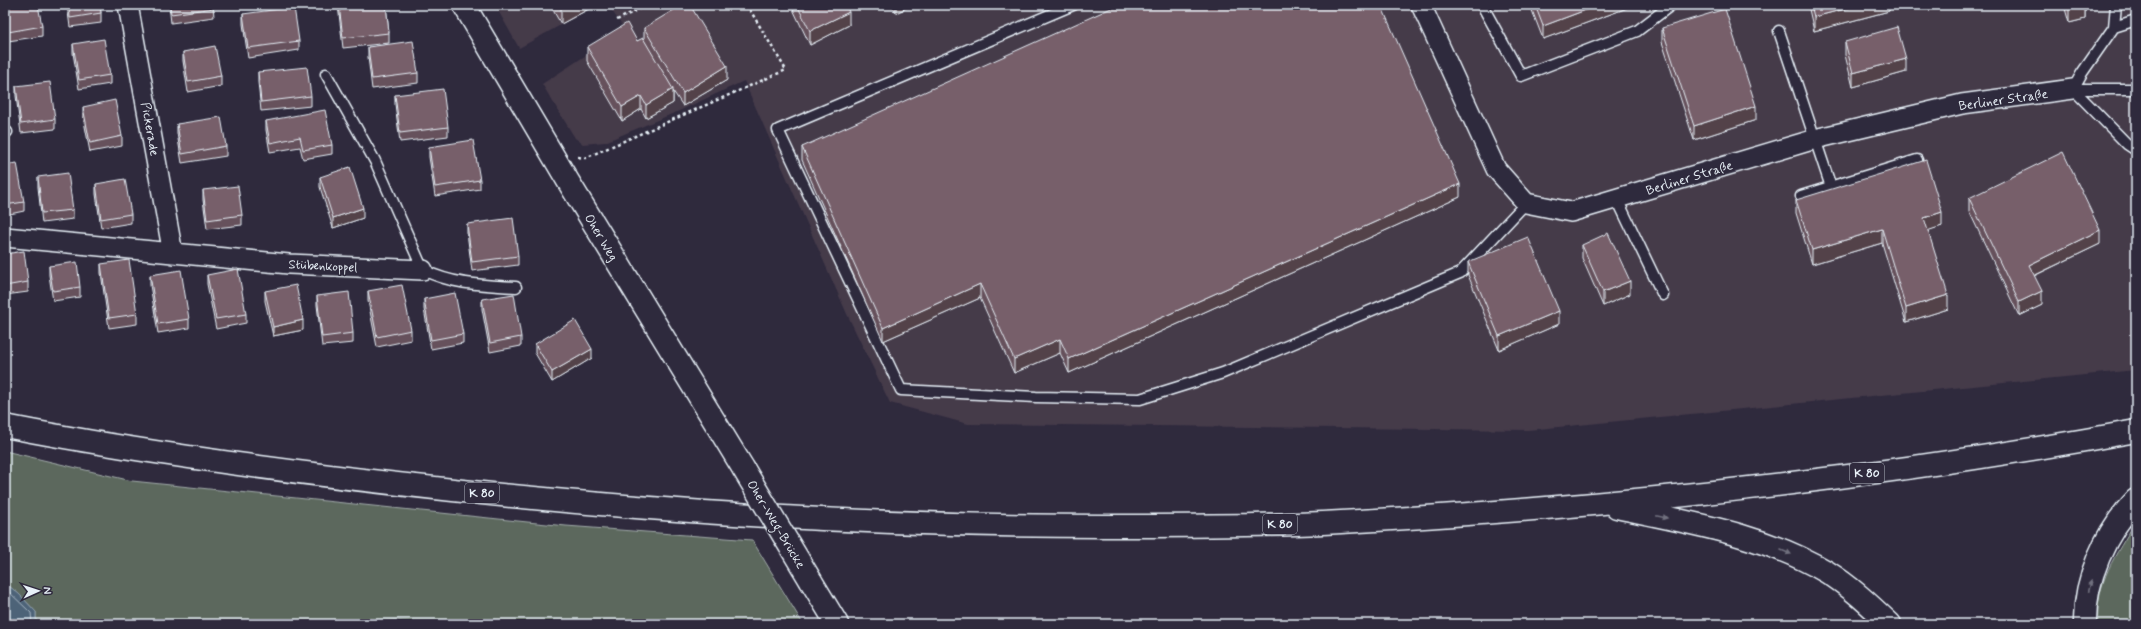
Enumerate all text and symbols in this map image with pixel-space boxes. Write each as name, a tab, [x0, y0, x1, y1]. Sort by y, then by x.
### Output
street label: Berliner Straße	[1957, 86, 2049, 115]
street label: Pickerade	[136, 101, 163, 158]
street label: Berliner Straße	[1644, 157, 1735, 200]
street label: Oher Weg	[580, 211, 621, 264]
street label: Stübenkoppel	[288, 256, 358, 277]
road number: K 80	[1850, 463, 1884, 483]
street label: Oher-Weg-Brücke	[741, 477, 809, 573]
road number: K 80	[465, 483, 499, 503]
road number: K 80	[1263, 514, 1297, 534]
one-way arrow	[1655, 514, 1668, 520]
one-way arrow	[1781, 549, 1792, 555]
north arrow	[18, 571, 58, 611]
one-way arrow	[2087, 579, 2093, 592]
text: N	[40, 587, 54, 595]

